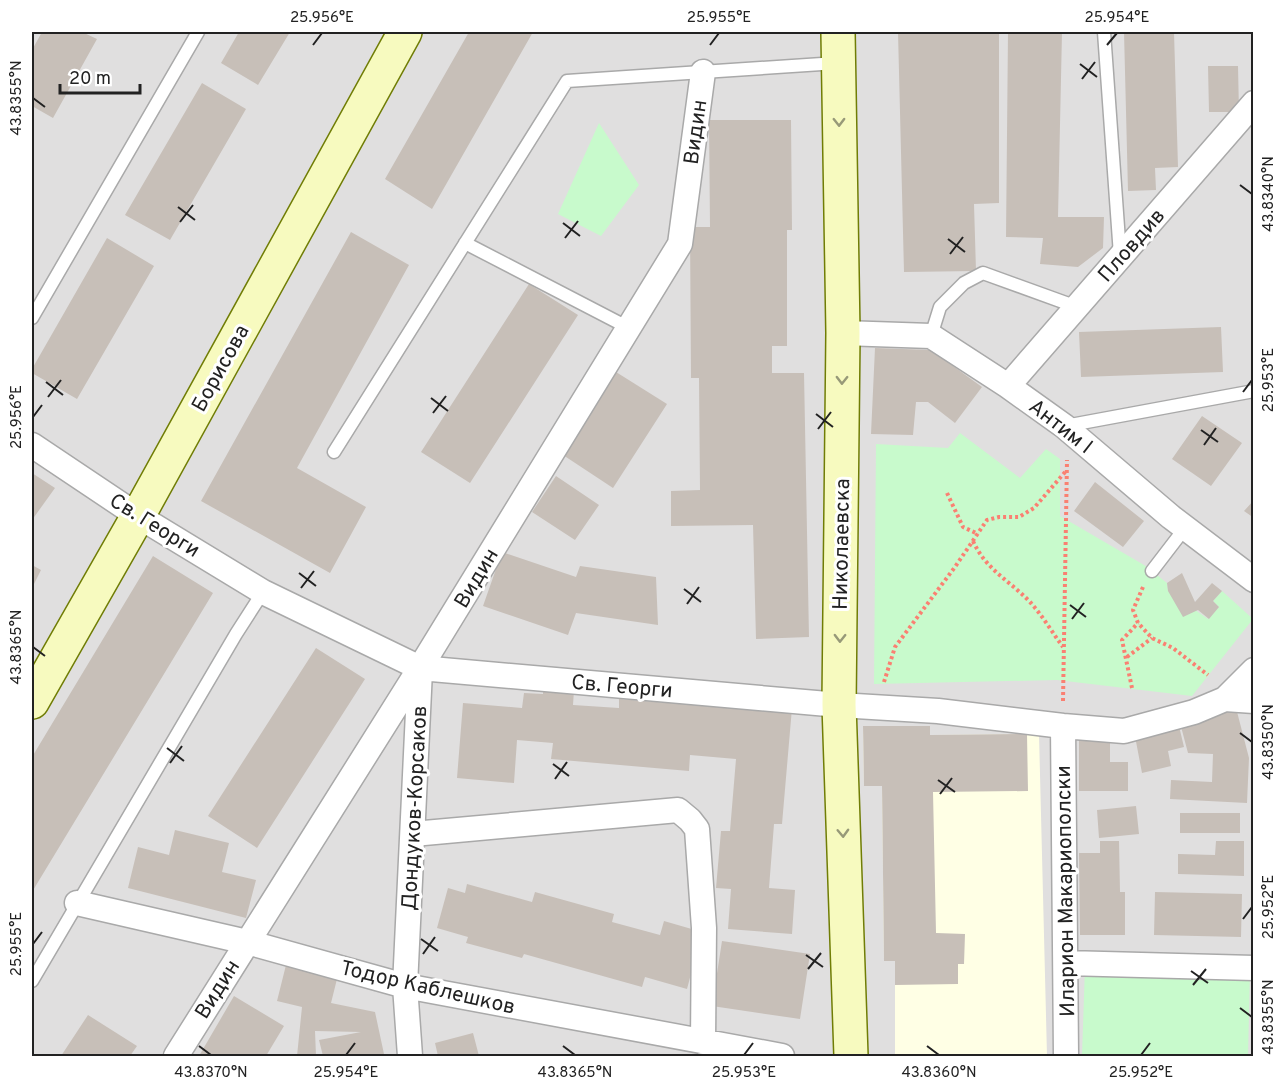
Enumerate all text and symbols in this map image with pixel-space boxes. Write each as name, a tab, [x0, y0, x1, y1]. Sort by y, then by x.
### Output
text: 25.956°E	[290, 9, 354, 28]
text: 25.955°E	[687, 9, 751, 28]
text: 25.954°E	[1085, 9, 1149, 28]
scale bar	[60, 57, 140, 95]
text: 43.8355°N	[8, 60, 27, 136]
text: 20 m	[69, 68, 111, 91]
street label: Видин	[679, 98, 714, 166]
one-way arrow	[833, 117, 845, 126]
text: 43.8340°N	[1260, 156, 1279, 232]
street label: Пловдив	[1093, 203, 1172, 289]
street label: Борисова	[186, 320, 256, 417]
text: 25.953°E	[1260, 348, 1279, 412]
one-way arrow	[836, 375, 848, 384]
text: 25.956°E	[8, 385, 27, 449]
street label: Антим I	[1023, 394, 1098, 461]
street label: Николаевска	[828, 478, 857, 610]
street label: Св. Георги	[104, 488, 205, 565]
street label: Видин	[449, 544, 506, 614]
text: 43.8365°N	[8, 610, 27, 684]
one-way arrow	[834, 633, 846, 642]
street label: Св. Георги	[570, 670, 674, 705]
text: 43.8350°N	[1260, 704, 1279, 780]
street label: Дондуков-Корсаков	[397, 705, 434, 911]
street label: Иларион Макариополски	[1051, 765, 1082, 1017]
one-way arrow	[837, 828, 850, 837]
text: 25.952°E	[1260, 875, 1279, 939]
text: 25.955°E	[8, 912, 27, 976]
street label: Видин	[190, 955, 247, 1025]
street label: Тодор Каблешков	[338, 955, 518, 1022]
text: 43.8355°N	[1260, 979, 1279, 1055]
text: 43.8370°N	[174, 1064, 248, 1083]
text: 25.954°E	[314, 1064, 378, 1083]
text: 43.8365°N	[538, 1064, 612, 1083]
text: 25.953°E	[712, 1064, 776, 1083]
text: 43.8360°N	[901, 1064, 977, 1083]
text: 25.952°E	[1109, 1064, 1173, 1083]

